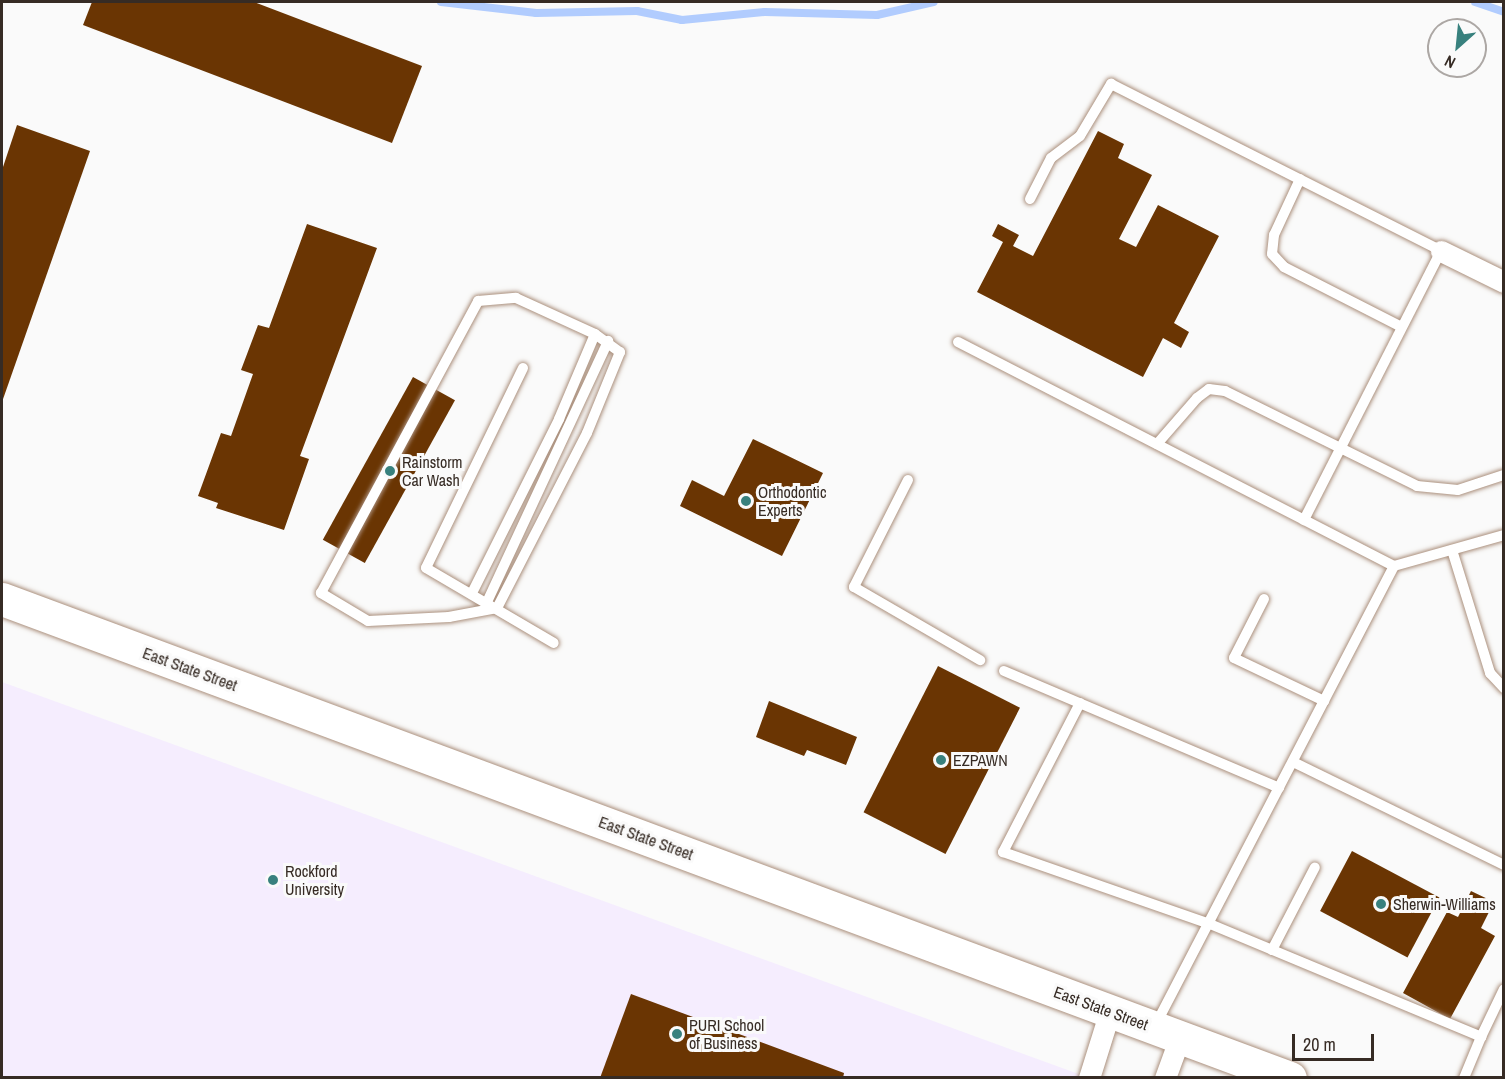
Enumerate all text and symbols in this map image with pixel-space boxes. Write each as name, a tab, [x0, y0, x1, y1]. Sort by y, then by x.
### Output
north arrow	[1427, 18, 1487, 78]
text: N	[1441, 50, 1459, 74]
place label: Rainstorm Car Wash	[402, 452, 463, 490]
marker: Rainstorm Car Wash	[383, 464, 397, 478]
place label: Orthodontic Experts	[758, 482, 827, 520]
marker: Orthodontic Experts	[739, 494, 753, 508]
street label: East State Street	[140, 643, 240, 695]
place label: EZPAWN	[953, 750, 1008, 770]
marker: EZPAWN	[934, 753, 948, 767]
street label: East State Street	[596, 812, 696, 864]
place label: Rockford University	[285, 861, 344, 899]
marker: Rockford University	[266, 873, 280, 887]
place label: Sherwin-Williams	[1393, 894, 1496, 914]
marker: Sherwin-Williams	[1374, 897, 1388, 911]
street label: East State Street	[1051, 982, 1151, 1034]
place label: PURI School of Business	[689, 1015, 764, 1053]
scale bar	[1295, 1022, 1378, 1060]
marker: PURI School of Business	[670, 1027, 684, 1041]
text: 20 m	[1303, 1032, 1336, 1057]

